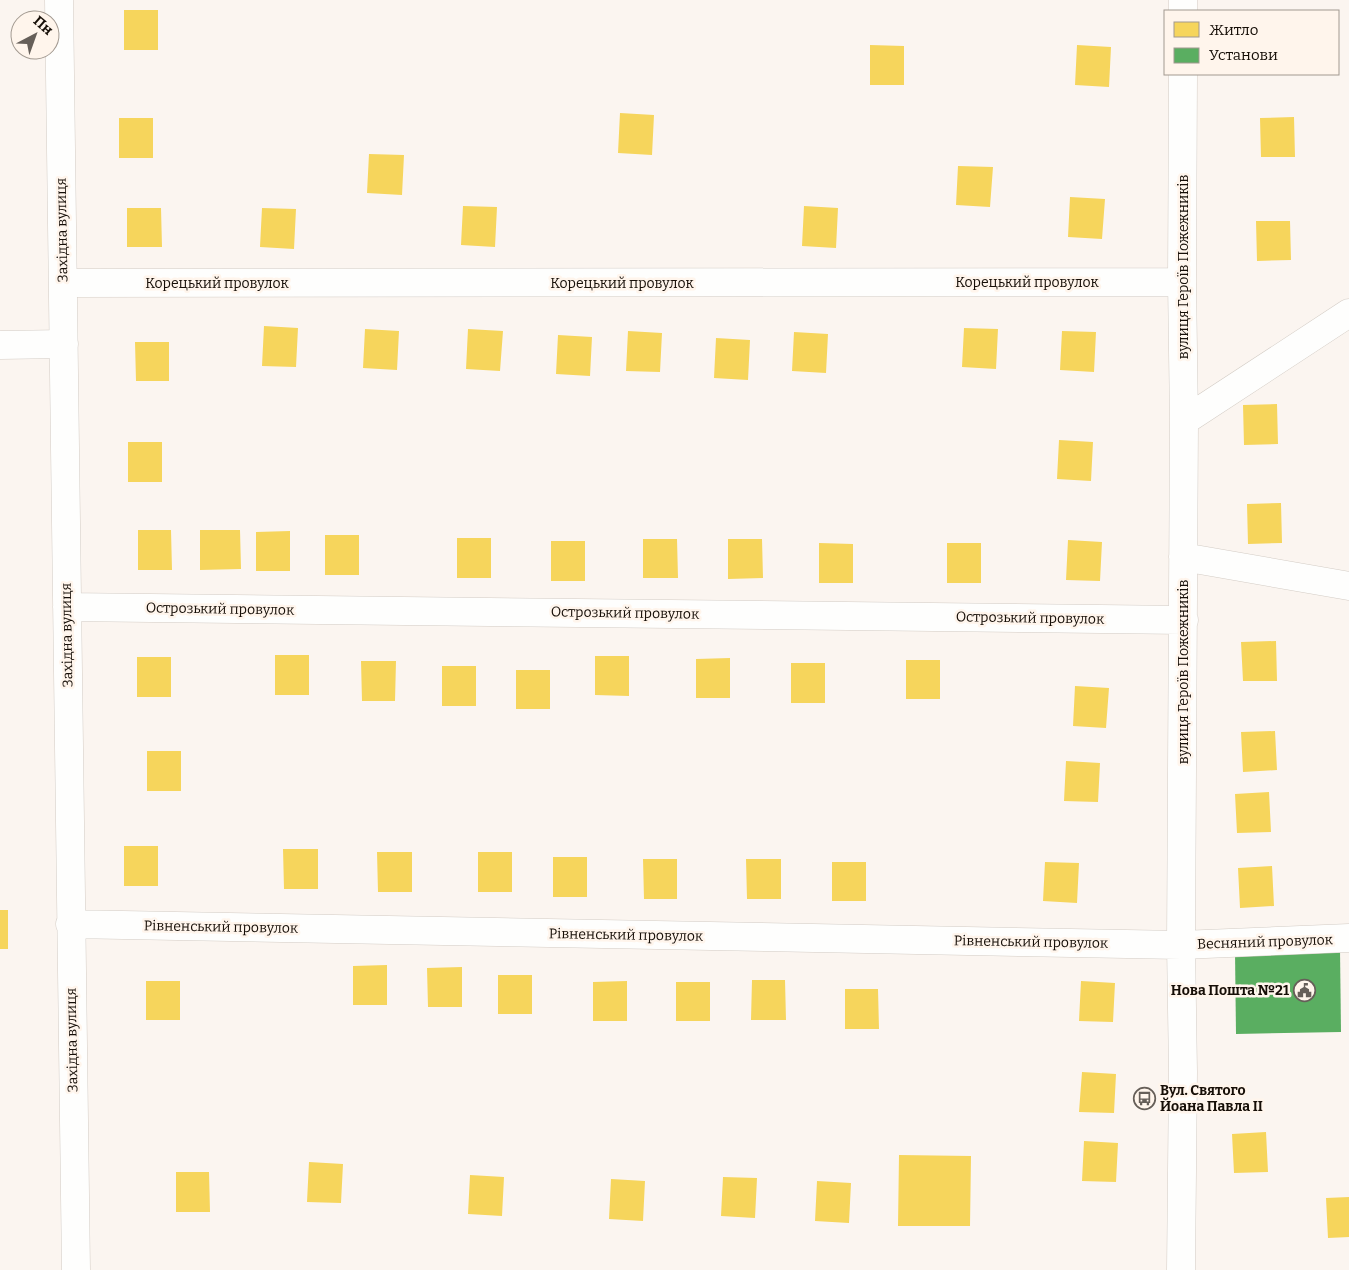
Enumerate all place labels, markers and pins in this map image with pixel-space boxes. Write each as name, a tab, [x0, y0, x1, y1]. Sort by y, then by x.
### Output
public building icon: Нова Пошта №21	[1293, 978, 1317, 1002]
place label: Нова Пошта №21	[1171, 982, 1289, 999]
place label: Вул. Святого Йоана Павла ІІ	[1160, 1082, 1263, 1115]
bus stop icon: Вул. Святого Йоана Павла ІІ	[1132, 1086, 1156, 1110]

